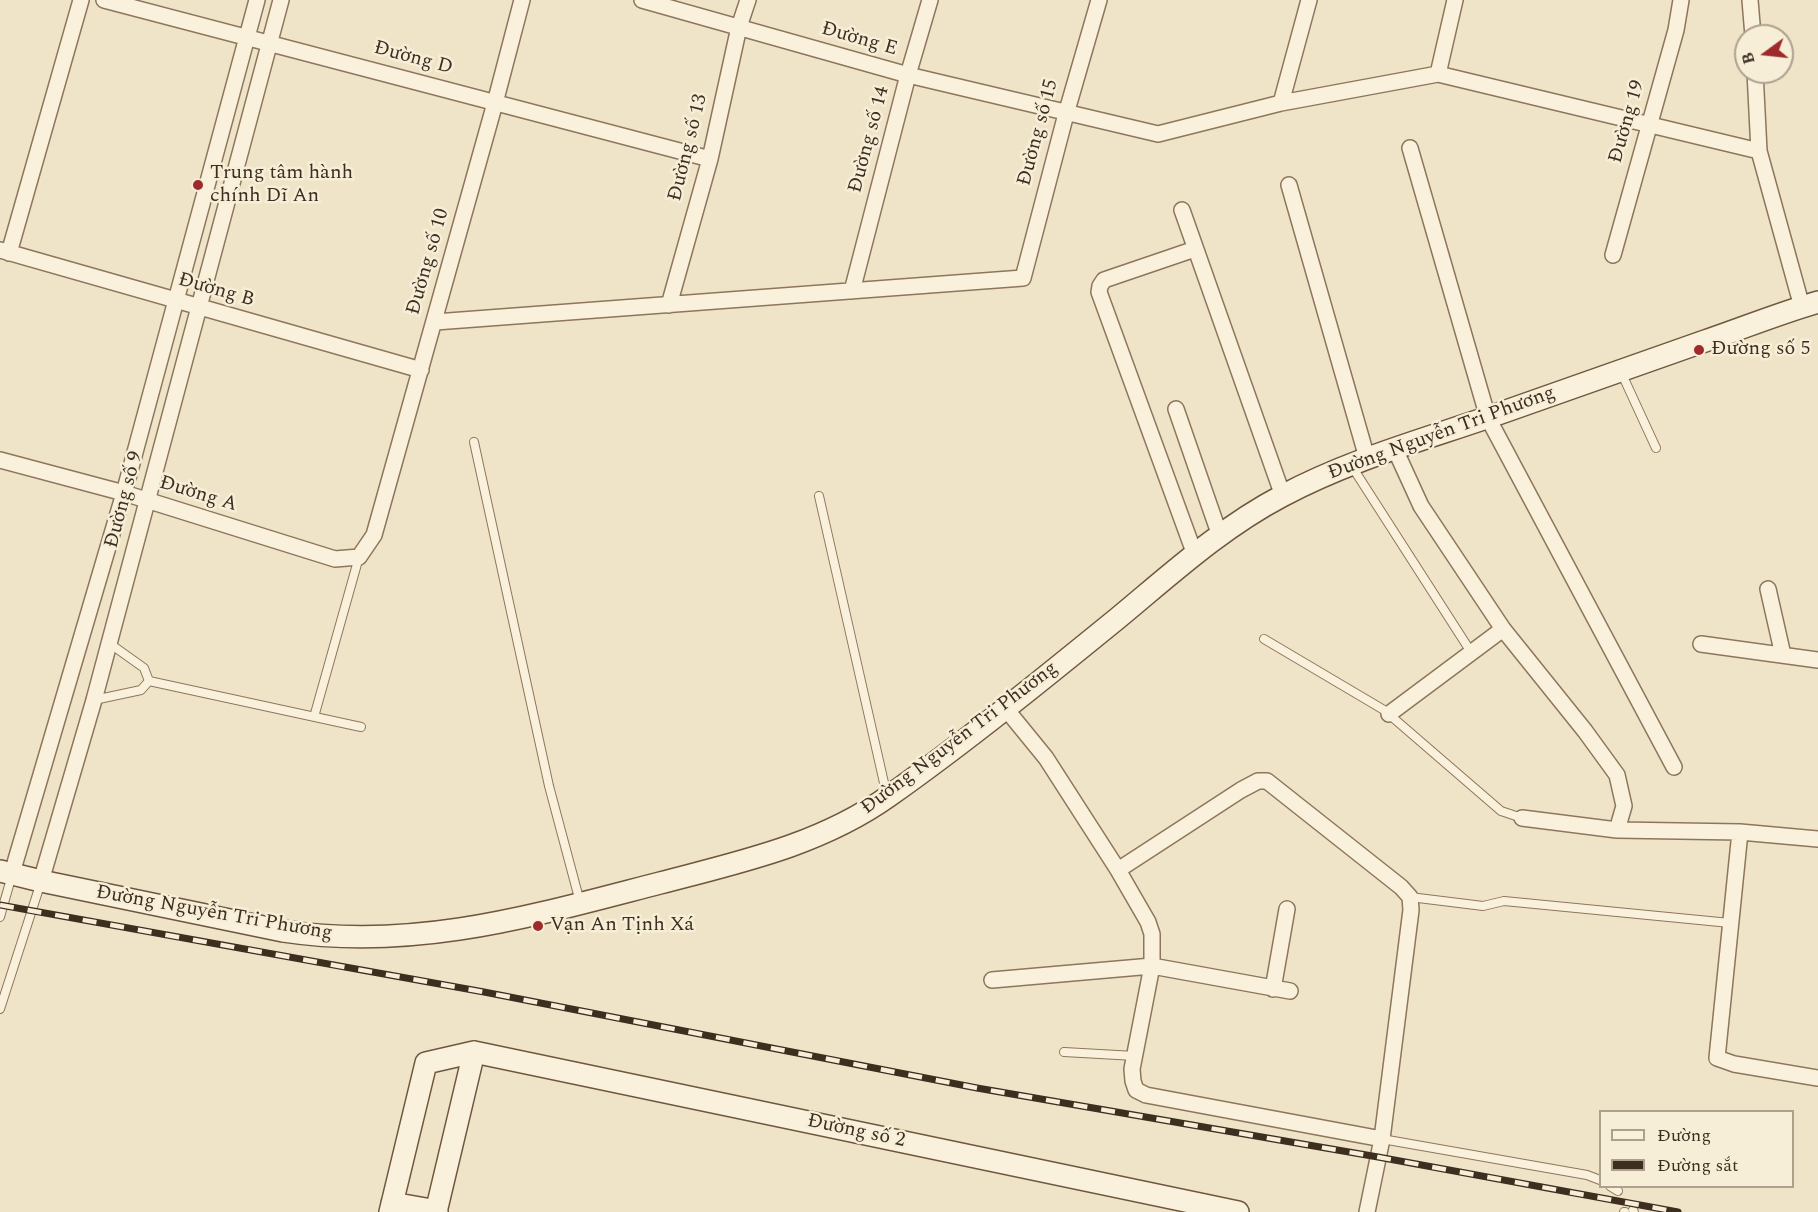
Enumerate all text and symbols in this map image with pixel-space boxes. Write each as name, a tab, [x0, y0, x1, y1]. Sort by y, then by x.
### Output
street label: Đường E	[818, 18, 900, 62]
north arrow	[1734, 24, 1794, 84]
street label: Đường D	[371, 37, 455, 81]
text: B	[1735, 50, 1762, 67]
street label: Đường số 15	[1013, 77, 1065, 189]
street label: Đường 19	[1605, 78, 1651, 166]
street label: Đường số 14	[844, 84, 896, 196]
street label: Đường số 13	[664, 92, 714, 204]
place label: Trung tâm hành chính Dĩ An	[210, 162, 353, 209]
marker: Trung tâm hành chính Dĩ An	[191, 178, 205, 192]
street label: Đường số 10	[402, 206, 456, 318]
street label: Đường B	[175, 269, 257, 313]
place label: Đường số 5	[1711, 338, 1810, 362]
marker: Đường số 5	[1692, 343, 1706, 357]
street label: Đường Nguyễn Tri Phương	[1325, 382, 1559, 486]
street label: Đường số 9	[101, 449, 149, 551]
street label: Đường A	[156, 472, 240, 518]
street label: Đường Nguyễn Tri Phương	[857, 657, 1063, 821]
street label: Đường Nguyễn Tri Phương	[94, 881, 334, 947]
place label: Vạn An Tịnh Xá	[550, 914, 694, 938]
marker: Vạn An Tịnh Xá	[531, 919, 545, 933]
street label: Đường số 2	[805, 1110, 907, 1154]
legend	[1599, 1110, 1794, 1188]
text: Đường	[1657, 1122, 1711, 1149]
text: Đường sắt	[1657, 1152, 1738, 1179]

